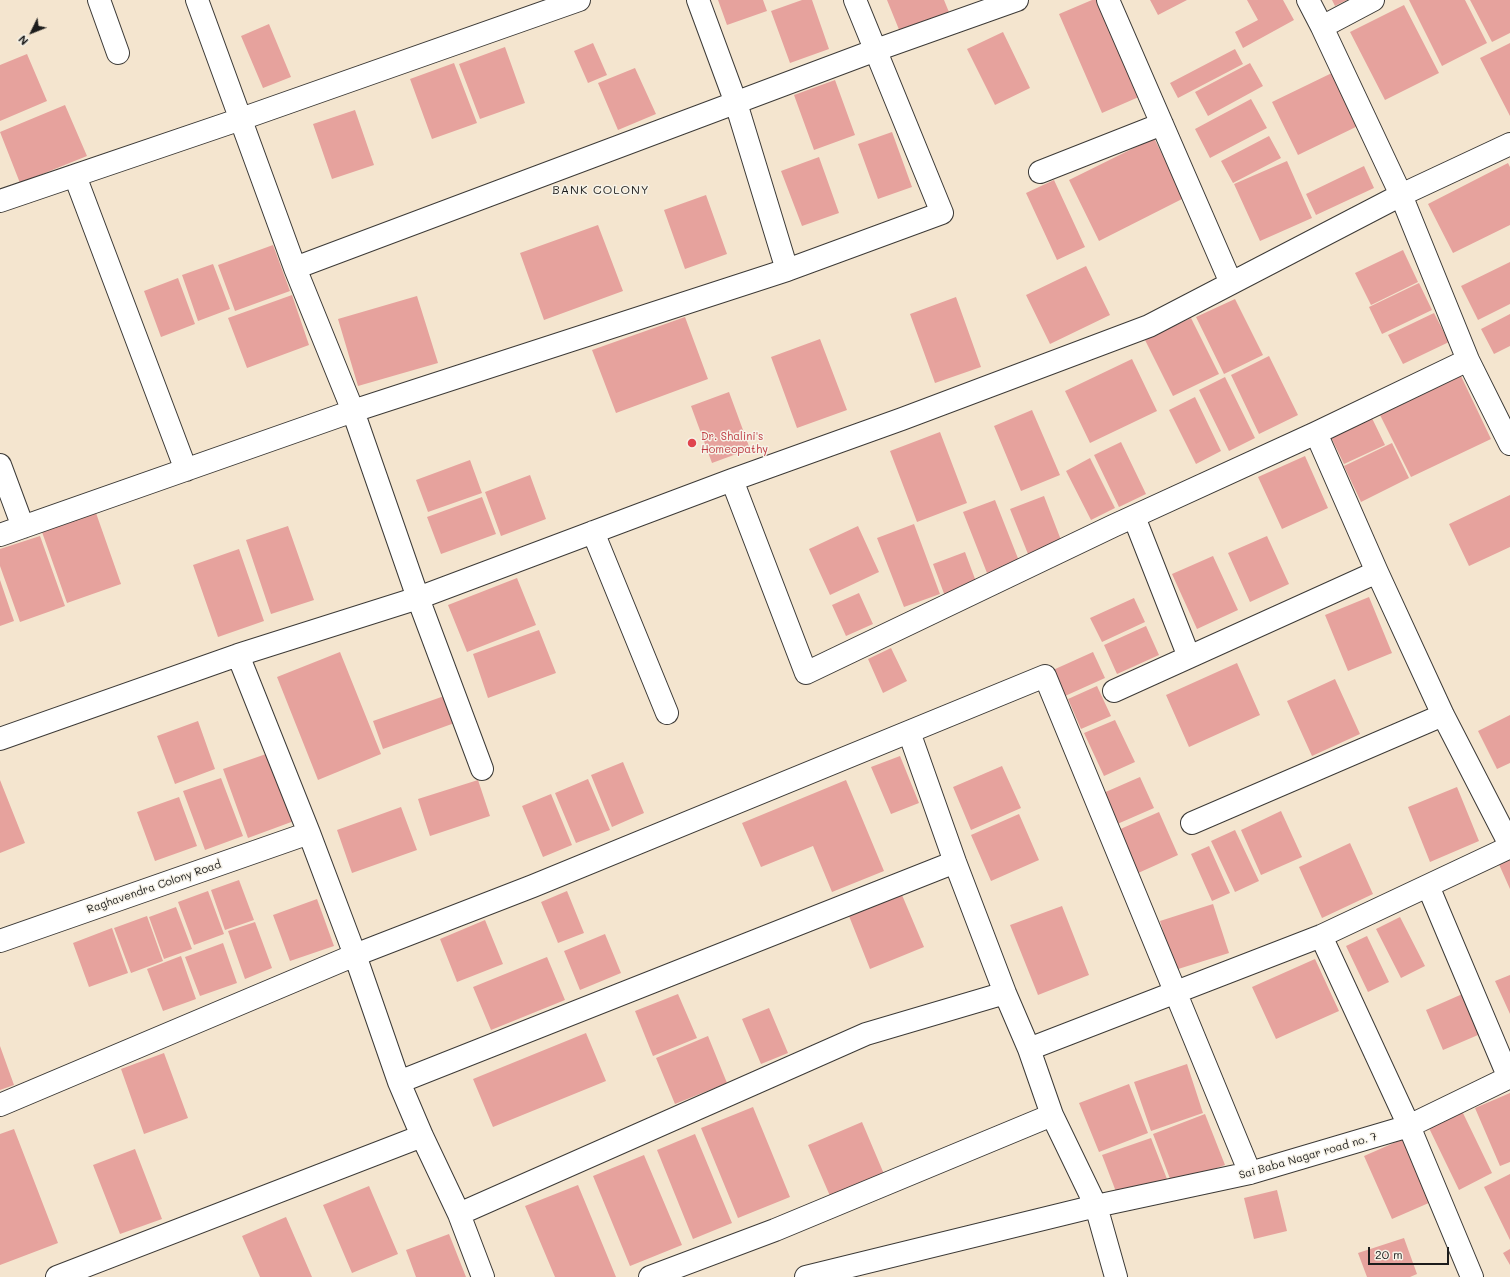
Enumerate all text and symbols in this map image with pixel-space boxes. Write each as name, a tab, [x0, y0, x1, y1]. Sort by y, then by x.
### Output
north arrow	[12, 12, 52, 52]
text: N	[15, 32, 31, 49]
district label: BANK COLONY	[552, 183, 650, 197]
place label: Dr. Shalini's Homeopathy	[701, 430, 768, 456]
marker: Dr. Shalini's Homeopathy	[686, 437, 698, 449]
street label: Raghavendra Colony Road	[85, 858, 223, 916]
street label: Sai Baba Nagar road no. 7	[1237, 1130, 1379, 1182]
scale bar	[1370, 1239, 1451, 1265]
text: 20 m	[1375, 1246, 1403, 1262]

